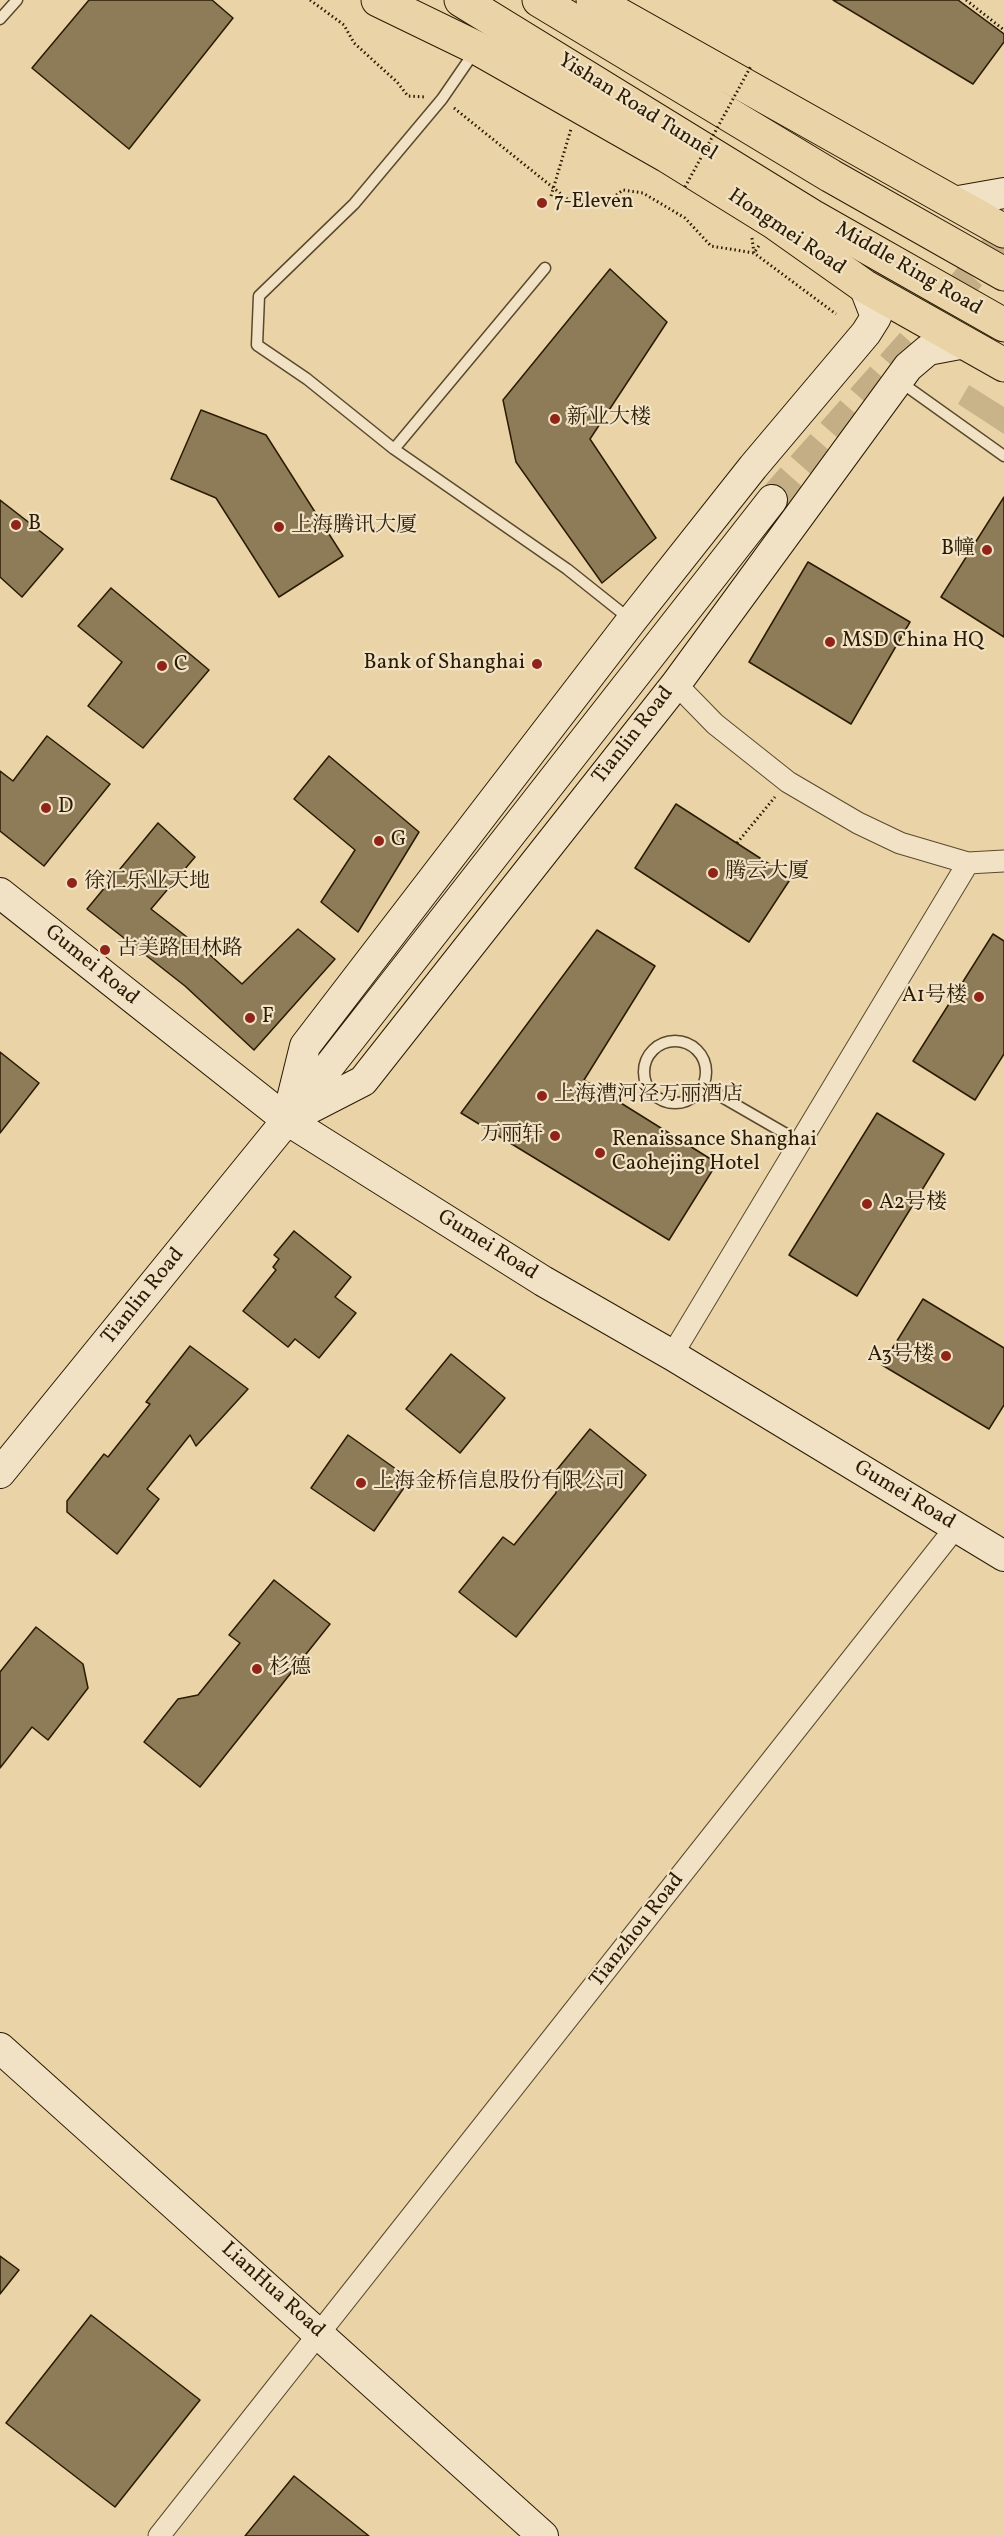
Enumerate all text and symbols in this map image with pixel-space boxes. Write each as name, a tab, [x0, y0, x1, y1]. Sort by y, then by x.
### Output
street label: Yishan Road Tunnel	[553, 49, 721, 167]
street label: Hongmei Road	[722, 184, 850, 282]
place label: 7-Eleven	[554, 190, 634, 216]
marker: 7-Eleven	[535, 196, 549, 210]
street label: Middle Ring Road	[830, 218, 986, 322]
place label: 新业大楼	[567, 406, 651, 432]
marker: 新业大楼	[548, 412, 562, 426]
place label: B	[28, 512, 41, 538]
place label: 上海腾讯大厦	[291, 514, 417, 540]
marker: B	[9, 518, 23, 532]
marker: 上海腾讯大厦	[272, 520, 286, 534]
place label: B幢	[941, 537, 975, 563]
marker: B幢	[980, 543, 994, 557]
place label: MSD China HQ	[842, 629, 984, 655]
marker: MSD China HQ	[823, 635, 837, 649]
place label: Bank of Shanghai	[364, 651, 525, 677]
place label: C	[174, 653, 188, 679]
marker: Bank of Shanghai	[530, 657, 544, 671]
marker: C	[155, 659, 169, 673]
street label: Tianlin Road	[588, 682, 680, 790]
place label: D	[58, 795, 73, 821]
marker: D	[39, 801, 53, 815]
place label: G	[391, 828, 406, 854]
marker: G	[372, 834, 386, 848]
place label: 腾云大厦	[725, 860, 809, 886]
marker: 腾云大厦	[706, 866, 720, 880]
place label: 徐汇乐业天地	[84, 870, 210, 896]
marker: 徐汇乐业天地	[65, 876, 79, 890]
street label: Gumei Road	[39, 920, 143, 1012]
place label: 古美路田林路	[117, 937, 243, 963]
marker: 古美路田林路	[98, 943, 112, 957]
place label: A1号楼	[902, 984, 967, 1010]
marker: A1号楼	[972, 990, 986, 1004]
place label: F	[262, 1005, 274, 1031]
marker: F	[243, 1011, 257, 1025]
place label: 上海漕河泾万丽酒店	[554, 1083, 743, 1109]
marker: 上海漕河泾万丽酒店	[535, 1089, 549, 1103]
place label: 万丽轩	[480, 1123, 543, 1149]
place label: Renaissance Shanghai Caohejing Hotel	[612, 1128, 817, 1178]
marker: 万丽轩	[548, 1129, 562, 1143]
marker: Renaissance Shanghai Caohejing Hotel	[593, 1146, 607, 1160]
place label: A2号楼	[879, 1191, 947, 1217]
marker: A2号楼	[860, 1197, 874, 1211]
street label: Gumei Road	[432, 1205, 542, 1287]
street label: Tianlin Road	[97, 1243, 191, 1351]
place label: A3号楼	[867, 1343, 934, 1369]
marker: A3号楼	[939, 1349, 953, 1363]
street label: Gumei Road	[849, 1456, 959, 1536]
place label: 上海金桥信息股份有限公司	[373, 1470, 625, 1496]
marker: 上海金桥信息股份有限公司	[354, 1476, 368, 1490]
place label: 杉德	[269, 1656, 311, 1682]
marker: 杉德	[250, 1662, 264, 1676]
street label: Tianzhou Road	[586, 1869, 690, 1993]
street label: LianHua Road	[215, 2238, 329, 2344]

